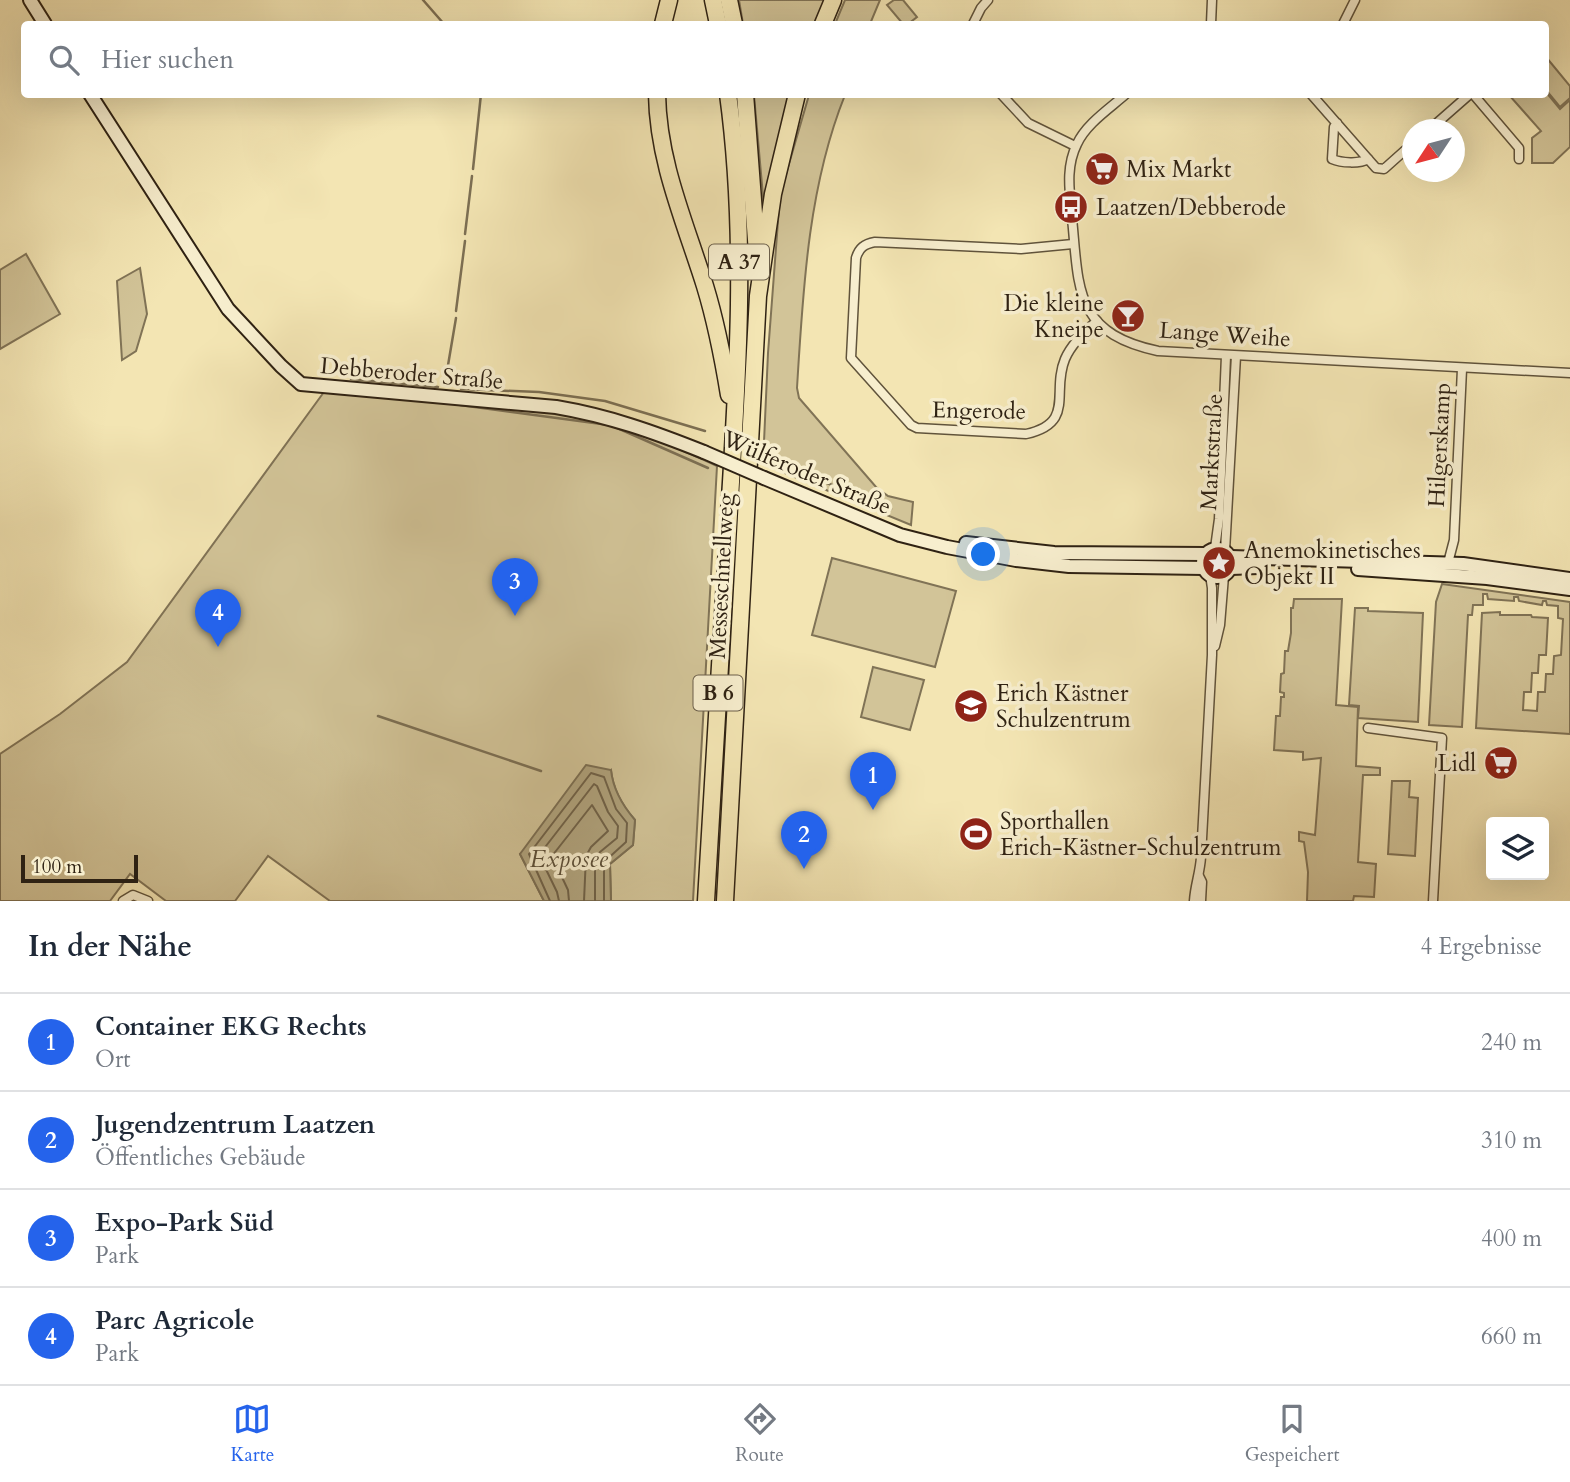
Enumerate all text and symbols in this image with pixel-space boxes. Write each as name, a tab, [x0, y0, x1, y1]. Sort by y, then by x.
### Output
search box	[21, 21, 1549, 98]
icon: search	[45, 41, 83, 79]
text: Hier suchen	[101, 42, 234, 77]
north arrow	[1402, 119, 1465, 182]
supermarket icon: Mix Markt	[1083, 150, 1121, 188]
place label: Mix Markt	[1126, 154, 1231, 185]
bus stop icon: Laatzen/Debberode	[1052, 188, 1090, 226]
place label: Laatzen/Debberode	[1096, 192, 1286, 223]
road number: A 37	[709, 244, 769, 280]
place label: Die kleine Kneipe	[1004, 288, 1104, 345]
bar icon: Die kleine Kneipe	[1109, 297, 1147, 335]
street label: Lange Weihe	[1158, 314, 1292, 355]
street label: Debberoder Straße	[319, 350, 505, 397]
street label: Hilgerskamp	[1421, 382, 1458, 508]
street label: Marktstraße	[1193, 393, 1230, 511]
street label: Engerode	[932, 394, 1026, 427]
street label: Wülferoder Straße	[717, 423, 896, 522]
street label: Messeschnellweg	[702, 492, 741, 660]
place label: Anemokinetisches Objekt II	[1244, 535, 1421, 592]
your location	[966, 537, 1000, 571]
place icon: Anemokinetisches Objekt II	[1200, 544, 1238, 582]
pin: 3	[492, 558, 538, 616]
pin: 4	[195, 589, 241, 647]
road number: B 6	[694, 676, 742, 710]
place label: Erich Kästner Schulzentrum	[996, 678, 1131, 735]
school or university icon: Erich Kästner Schulzentrum	[952, 687, 990, 725]
supermarket icon: Lidl	[1482, 744, 1520, 782]
place label: Lidl	[1438, 748, 1476, 779]
pin: 1	[850, 752, 896, 810]
place label: Sporthallen Erich-Kästner-Schulzentrum	[1000, 806, 1282, 863]
pin: 2	[781, 811, 827, 869]
sports icon: Sporthallen Erich-Kästner-Schulzentrum	[957, 815, 995, 853]
map controls	[1486, 817, 1549, 880]
button: layers	[1486, 817, 1549, 880]
water label: Exposee	[530, 843, 609, 876]
scale bar	[21, 852, 138, 884]
text: 100 m	[32, 854, 82, 880]
text: In der Nähe	[28, 926, 192, 967]
text: 4 Ergebnisse	[1420, 931, 1542, 962]
text: Container EKG Rechts	[95, 1009, 367, 1044]
text: 1	[45, 1027, 57, 1058]
text: 240 m	[1481, 1027, 1542, 1058]
text: Ort	[95, 1044, 131, 1075]
text: Jugendzentrum Laatzen	[95, 1107, 375, 1142]
text: 2	[45, 1125, 57, 1156]
text: 310 m	[1481, 1125, 1542, 1156]
text: Öffentliches Gebäude	[95, 1142, 306, 1173]
text: Expo-Park Süd	[95, 1205, 274, 1240]
text: 3	[45, 1223, 57, 1254]
text: 400 m	[1481, 1223, 1542, 1254]
text: Park	[95, 1240, 139, 1271]
text: Parc Agricole	[95, 1303, 255, 1338]
text: 4	[45, 1321, 57, 1352]
text: 660 m	[1481, 1321, 1542, 1352]
text: Park	[95, 1338, 139, 1369]
tab: Karte	[230, 1400, 274, 1468]
tab: Route	[735, 1400, 784, 1468]
tab: Gespeichert	[1245, 1400, 1340, 1468]

